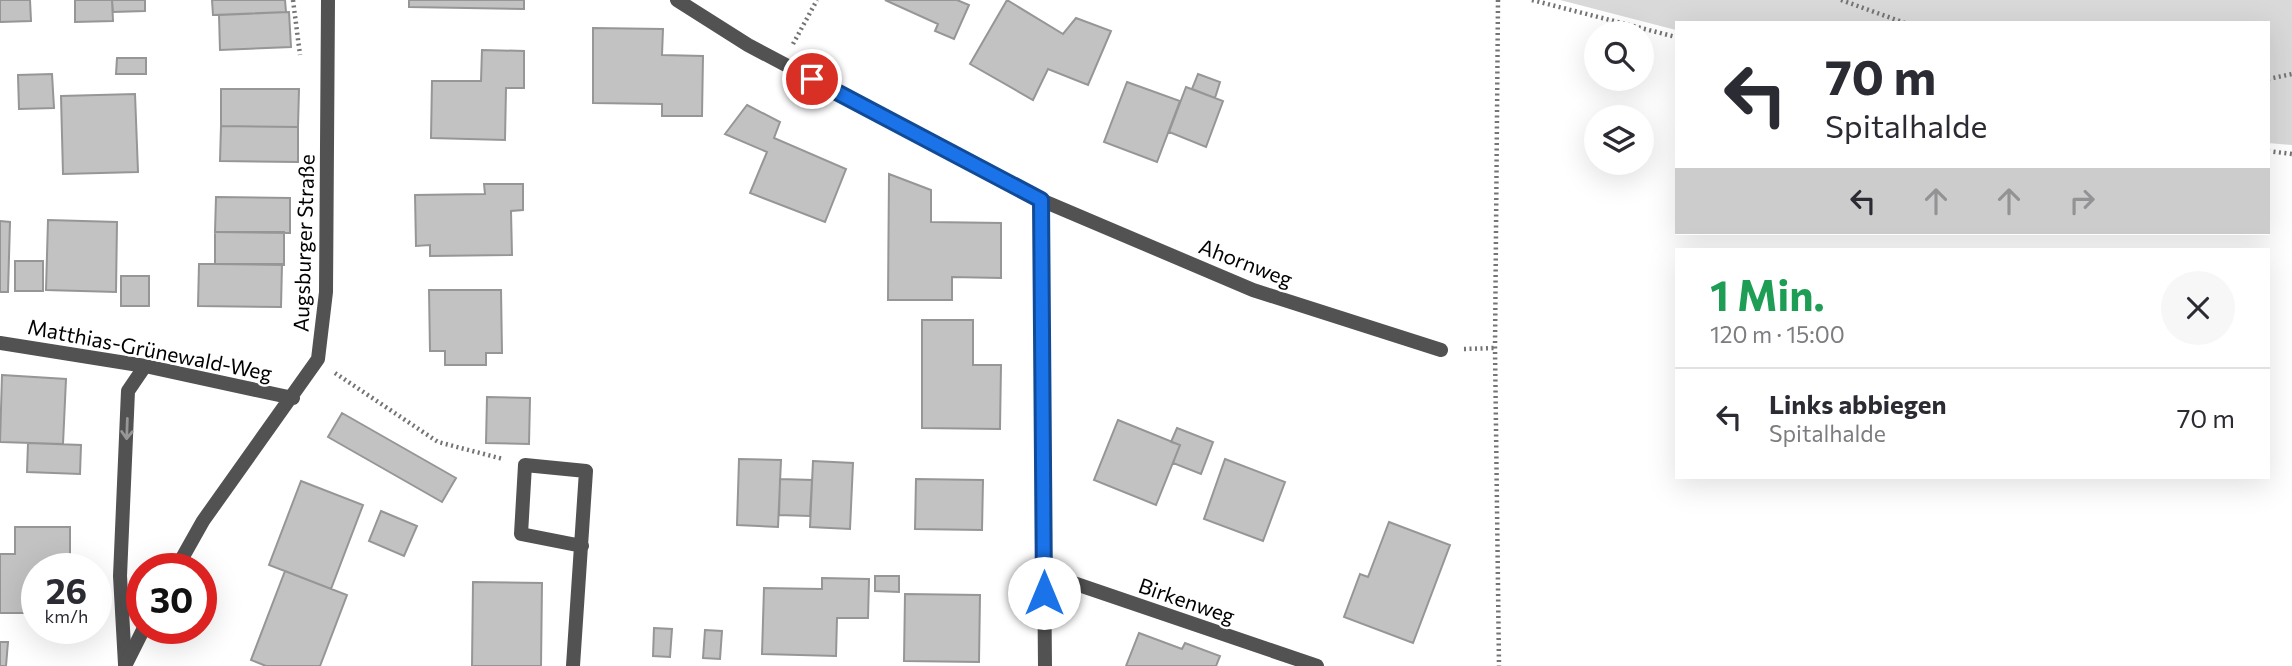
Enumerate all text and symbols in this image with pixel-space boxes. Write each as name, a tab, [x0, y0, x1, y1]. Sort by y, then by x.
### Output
map controls	[1584, 21, 1654, 175]
button: search	[1584, 21, 1654, 91]
text: 70 m	[1825, 45, 1936, 105]
pin	[782, 49, 842, 109]
icon: left	[1710, 49, 1801, 140]
icon: arrive	[793, 60, 831, 98]
button: layers	[1584, 105, 1654, 175]
text: Spitalhalde	[1825, 105, 1987, 145]
street label: Augsburger Straße	[287, 154, 319, 332]
icon: left	[1844, 182, 1882, 220]
icon: ahead	[1917, 182, 1955, 220]
icon: ahead	[1990, 182, 2028, 220]
icon: right	[2063, 182, 2101, 220]
street label: Ahornweg	[1196, 233, 1296, 291]
text: 1 Min.	[1710, 268, 1825, 320]
button: close	[2161, 271, 2235, 345]
street label: Matthias-Grünewald-Weg	[26, 313, 274, 385]
text: 120 m · 15:00	[1710, 320, 1845, 348]
text: Links abbiegen	[1769, 388, 1947, 419]
icon: left	[1710, 398, 1748, 436]
text: 70 m	[2177, 402, 2235, 433]
one-way arrow	[120, 417, 133, 440]
text: Spitalhalde	[1769, 419, 1886, 447]
speed limit sign: 30	[126, 553, 217, 644]
position arrow	[1007, 556, 1081, 630]
text: 26	[46, 568, 87, 611]
street label: Birkenweg	[1136, 572, 1238, 628]
text: km/h	[45, 605, 88, 627]

